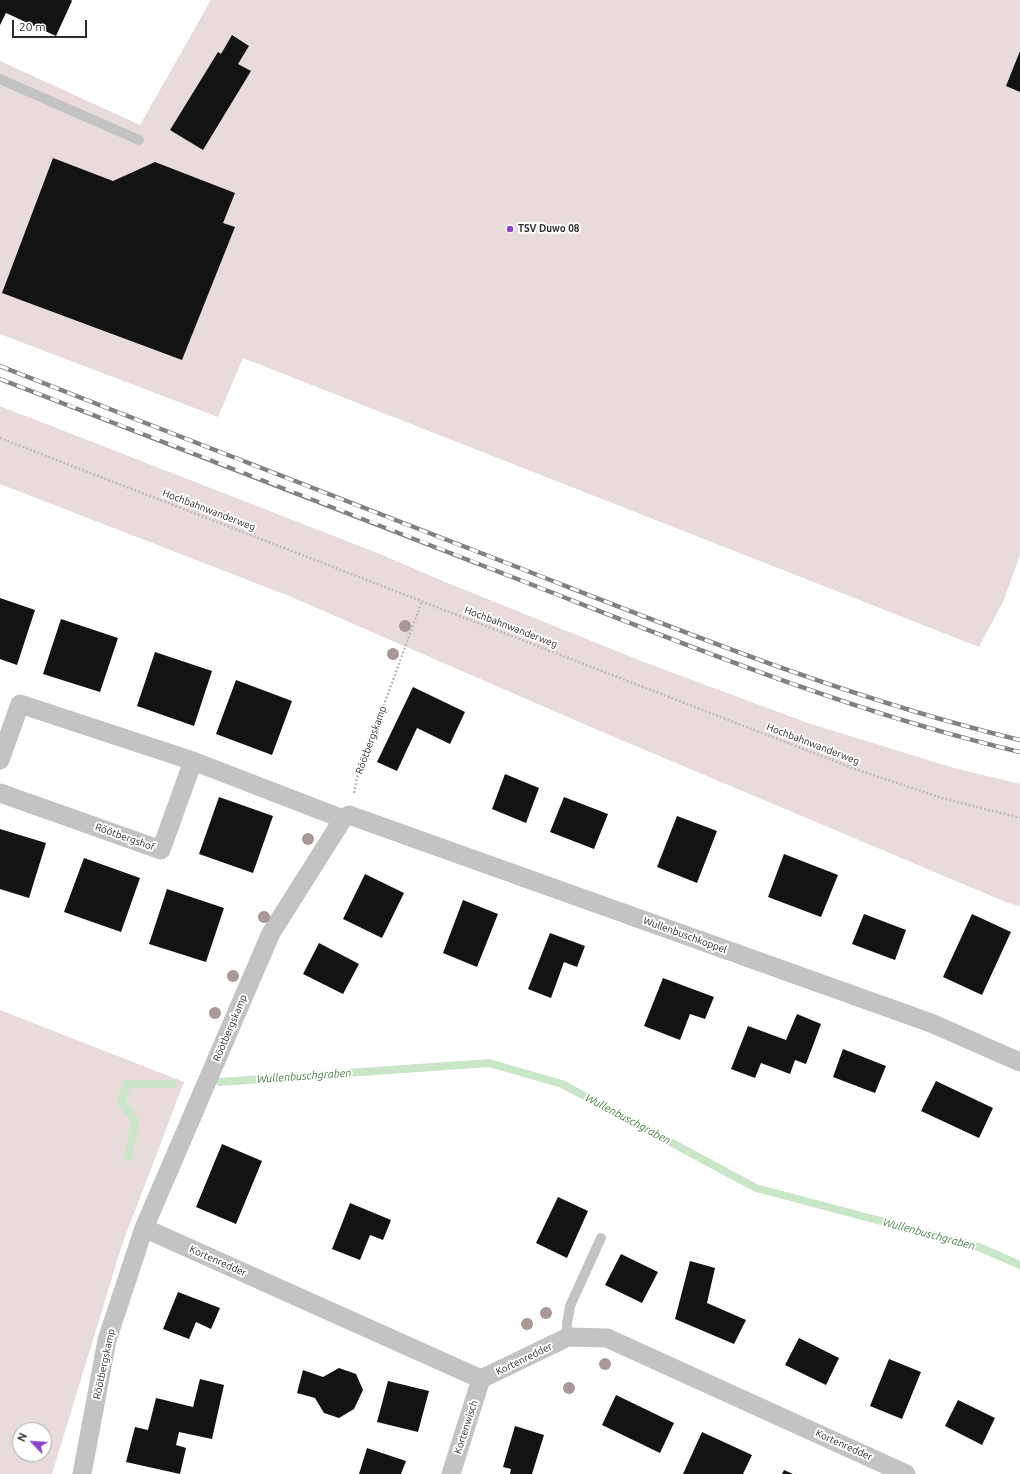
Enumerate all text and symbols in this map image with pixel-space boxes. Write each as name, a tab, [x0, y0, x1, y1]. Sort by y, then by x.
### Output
scale bar	[14, 12, 89, 38]
text: 20 m	[19, 20, 46, 33]
place label: TSV Duwo 08	[518, 223, 579, 235]
marker: TSV Duwo 08	[505, 224, 515, 234]
street label: Hochbahnwanderweg	[161, 487, 257, 533]
street label: Hochbahnwanderweg	[463, 604, 559, 650]
street label: Röötbergskamp	[353, 704, 389, 776]
street label: Hochbahnwanderweg	[765, 721, 861, 767]
street label: Röötbergshof	[94, 821, 156, 853]
street label: Wullenbuschkoppel	[642, 914, 728, 956]
street label: Röötbergskamp	[210, 993, 250, 1063]
water label: Wullenbuschgraben	[256, 1066, 352, 1086]
water label: Wullenbuschgraben	[583, 1091, 673, 1147]
water label: Wullenbuschgraben	[881, 1215, 977, 1253]
street label: Kortenredder	[188, 1243, 248, 1279]
street label: Röötbergskamp	[91, 1328, 117, 1400]
street label: Kortenredder	[494, 1340, 554, 1378]
street label: Kortenwisch	[452, 1399, 480, 1455]
north arrow	[12, 1422, 52, 1462]
street label: Kortenredder	[814, 1427, 874, 1463]
text: N	[15, 1431, 29, 1444]

